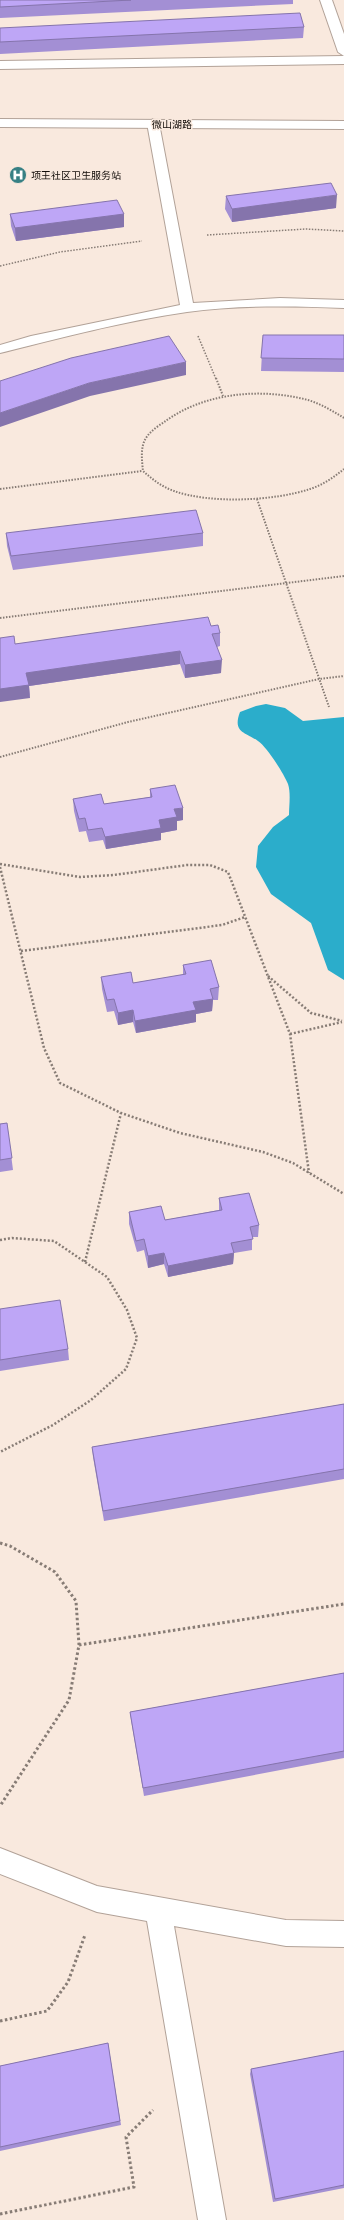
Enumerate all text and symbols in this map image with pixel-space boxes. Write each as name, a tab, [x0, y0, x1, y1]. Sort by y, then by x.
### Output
street label: 微山湖路	[152, 118, 192, 130]
hospital icon: 项王社区卫生服务站	[8, 165, 28, 185]
place label: 项王社区卫生服务站	[31, 169, 121, 181]

